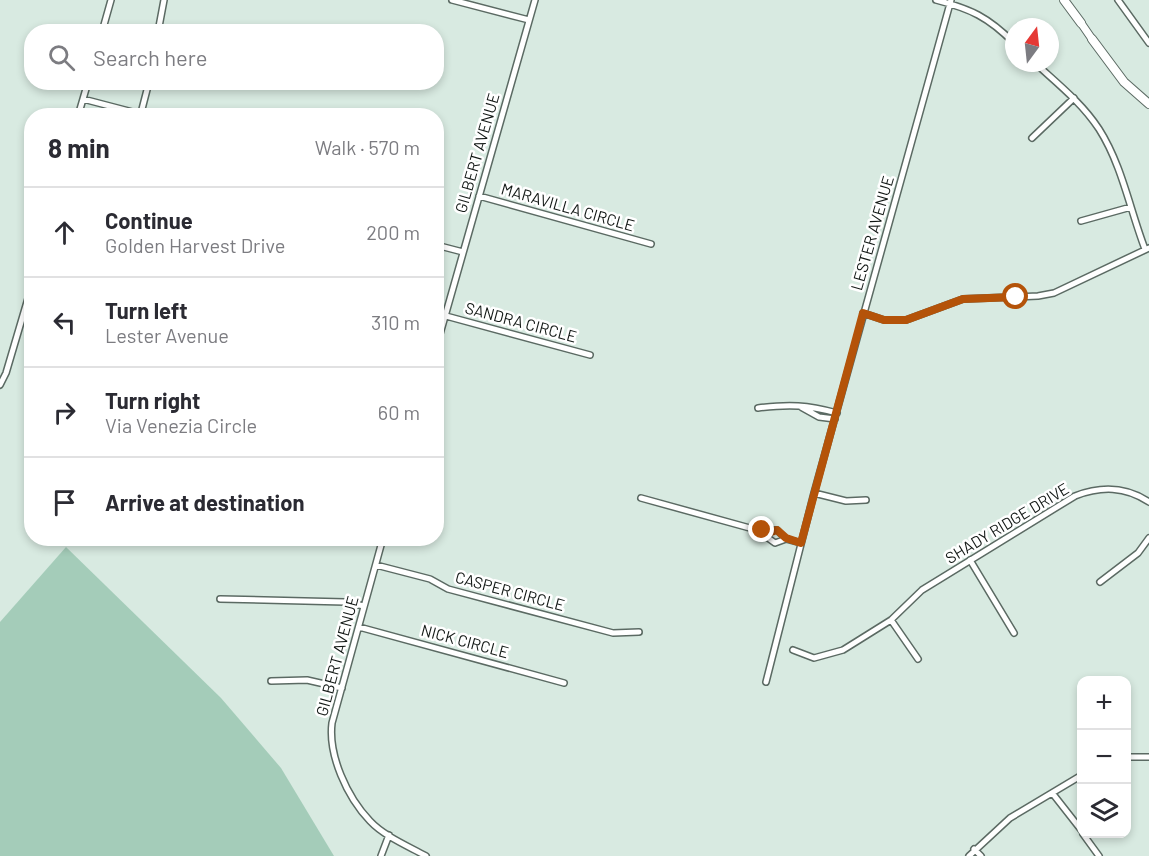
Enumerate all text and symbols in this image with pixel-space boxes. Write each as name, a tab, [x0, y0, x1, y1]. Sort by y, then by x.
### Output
north arrow	[1005, 18, 1059, 72]
search box	[24, 24, 444, 90]
icon: search	[45, 41, 78, 74]
text: Search here	[93, 44, 207, 70]
street label: GILBERT AVENUE	[450, 91, 503, 215]
text: 8 min	[48, 132, 110, 163]
text: Walk · 570 m	[315, 135, 420, 159]
street label: LESTER AVENUE	[846, 173, 897, 292]
street label: MARAVILLA CIRCLE	[499, 178, 637, 235]
text: Continue	[105, 207, 193, 233]
icon: ahead	[48, 216, 81, 249]
text: 200 m	[366, 220, 420, 244]
text: Golden Harvest Drive	[105, 233, 285, 257]
route start	[1002, 283, 1028, 309]
text: Turn left	[105, 297, 188, 323]
street label: SANDRA CIRCLE	[463, 297, 579, 346]
icon: left	[48, 306, 81, 339]
text: 310 m	[371, 310, 420, 334]
text: Lester Avenue	[105, 323, 229, 347]
text: Turn right	[105, 387, 200, 413]
icon: right	[48, 396, 81, 429]
text: 60 m	[378, 400, 420, 424]
text: Via Venezia Circle	[105, 413, 257, 437]
street label: SHADY RIDGE DRIVE	[942, 478, 1072, 567]
icon: arrive	[48, 486, 81, 519]
text: Arrive at destination	[105, 489, 304, 515]
route end	[748, 516, 774, 542]
street label: CASPER CIRCLE	[453, 567, 567, 614]
street label: GILBERT AVENUE	[311, 594, 362, 718]
street label: NICK CIRCLE	[419, 620, 511, 661]
map controls	[1077, 676, 1131, 838]
button: +	[1077, 676, 1131, 730]
button: −	[1077, 730, 1131, 784]
button: layers	[1077, 784, 1131, 838]

